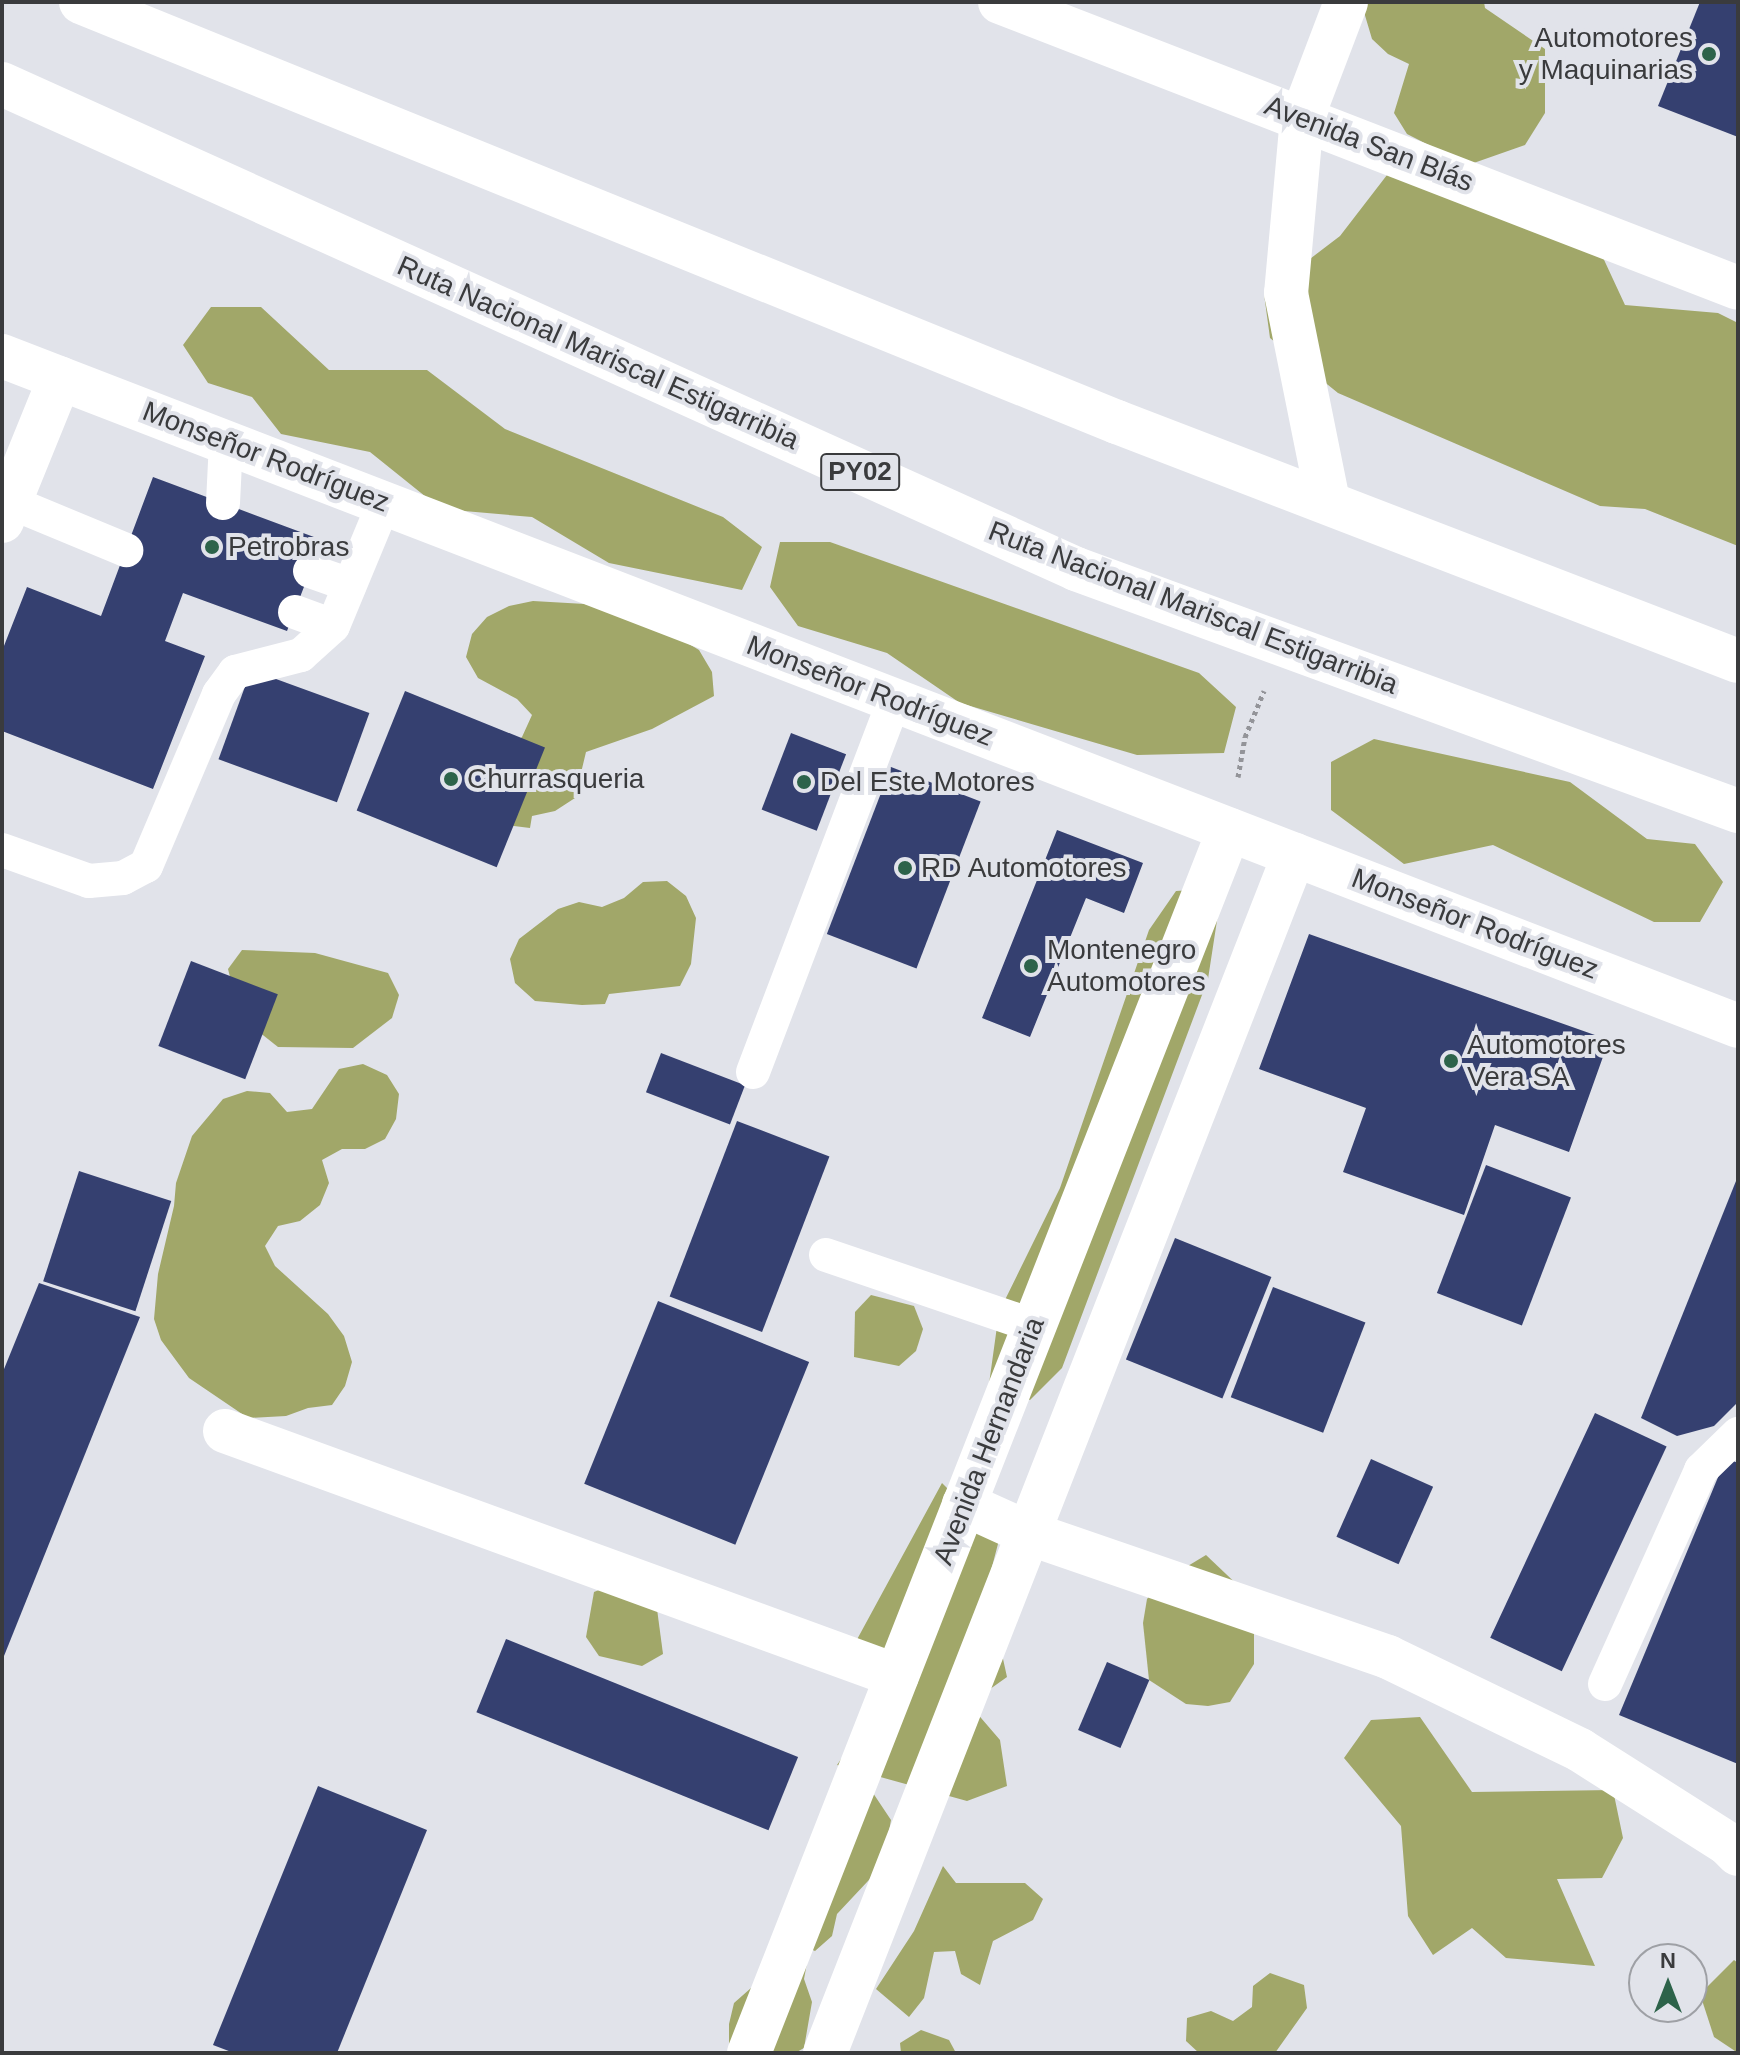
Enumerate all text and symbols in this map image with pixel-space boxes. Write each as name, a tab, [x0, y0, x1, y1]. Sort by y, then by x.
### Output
place label: Automotores y Maquinarias	[1519, 21, 1693, 87]
marker: Automotores y Maquinarias	[1700, 45, 1718, 63]
street label: Avenida San Blás	[1260, 89, 1478, 199]
street label: Ruta Nacional Mariscal Estigarribia	[392, 249, 804, 457]
street label: Monseñor Rodríguez	[138, 394, 394, 520]
road number: PY02	[820, 450, 900, 494]
street label: Ruta Nacional Mariscal Estigarribia	[984, 514, 1402, 702]
place label: Petrobras	[228, 530, 349, 564]
marker: Petrobras	[203, 538, 221, 556]
street label: Monseñor Rodríguez	[742, 628, 998, 754]
place label: Churrasqueria	[467, 762, 644, 796]
place label: Del Este Motores	[820, 765, 1035, 799]
marker: Churrasqueria	[442, 770, 460, 788]
marker: Del Este Motores	[795, 773, 813, 791]
place label: RD Automotores	[921, 851, 1128, 885]
marker: RD Automotores	[896, 859, 914, 877]
street label: Monseñor Rodríguez	[1347, 861, 1603, 987]
place label: Montenegro Automotores	[1047, 933, 1206, 999]
marker: Montenegro Automotores	[1022, 957, 1040, 975]
place label: Automotores Vera SA	[1467, 1028, 1626, 1094]
marker: Automotores Vera SA	[1442, 1052, 1460, 1070]
street label: Avenida Hernandaria	[926, 1312, 1052, 1570]
north arrow	[1628, 1943, 1708, 2023]
text: N	[1660, 1948, 1676, 1973]

